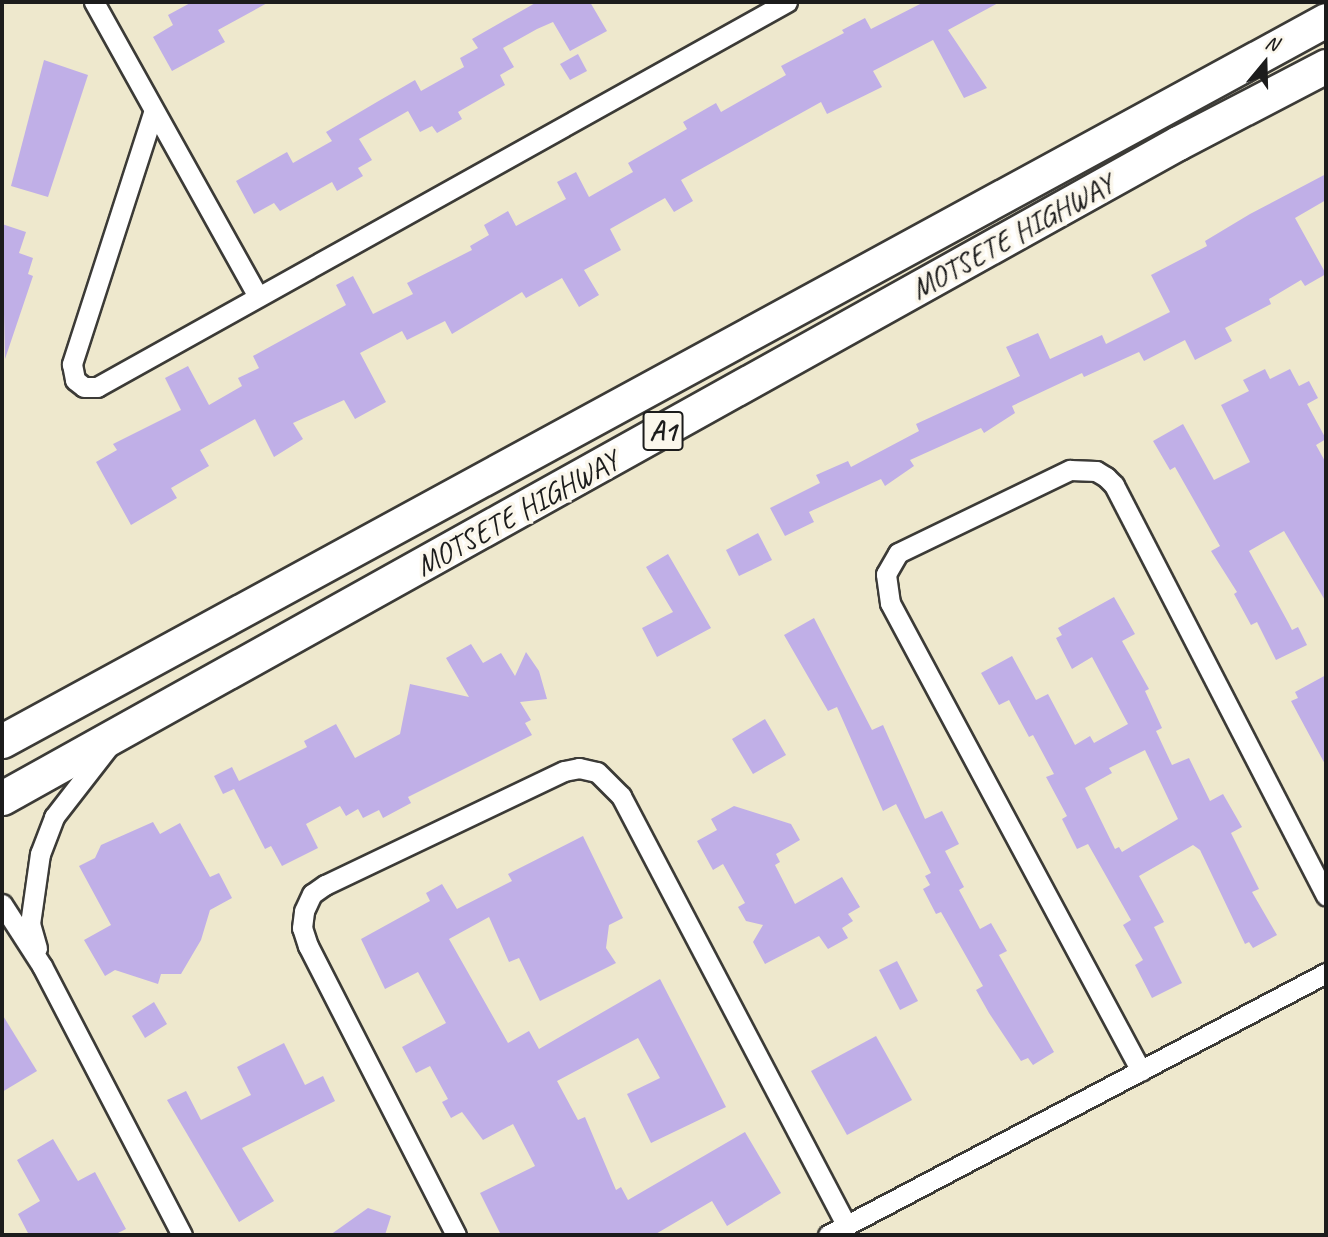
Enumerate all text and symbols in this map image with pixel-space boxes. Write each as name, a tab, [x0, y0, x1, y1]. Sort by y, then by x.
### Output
north arrow	[1230, 28, 1300, 98]
text: N	[1262, 30, 1281, 56]
street label: MOTSETE HIGHWAY	[904, 165, 1120, 307]
road number: A1	[642, 406, 684, 456]
street label: MOTSETE HIGHWAY	[409, 442, 625, 584]

